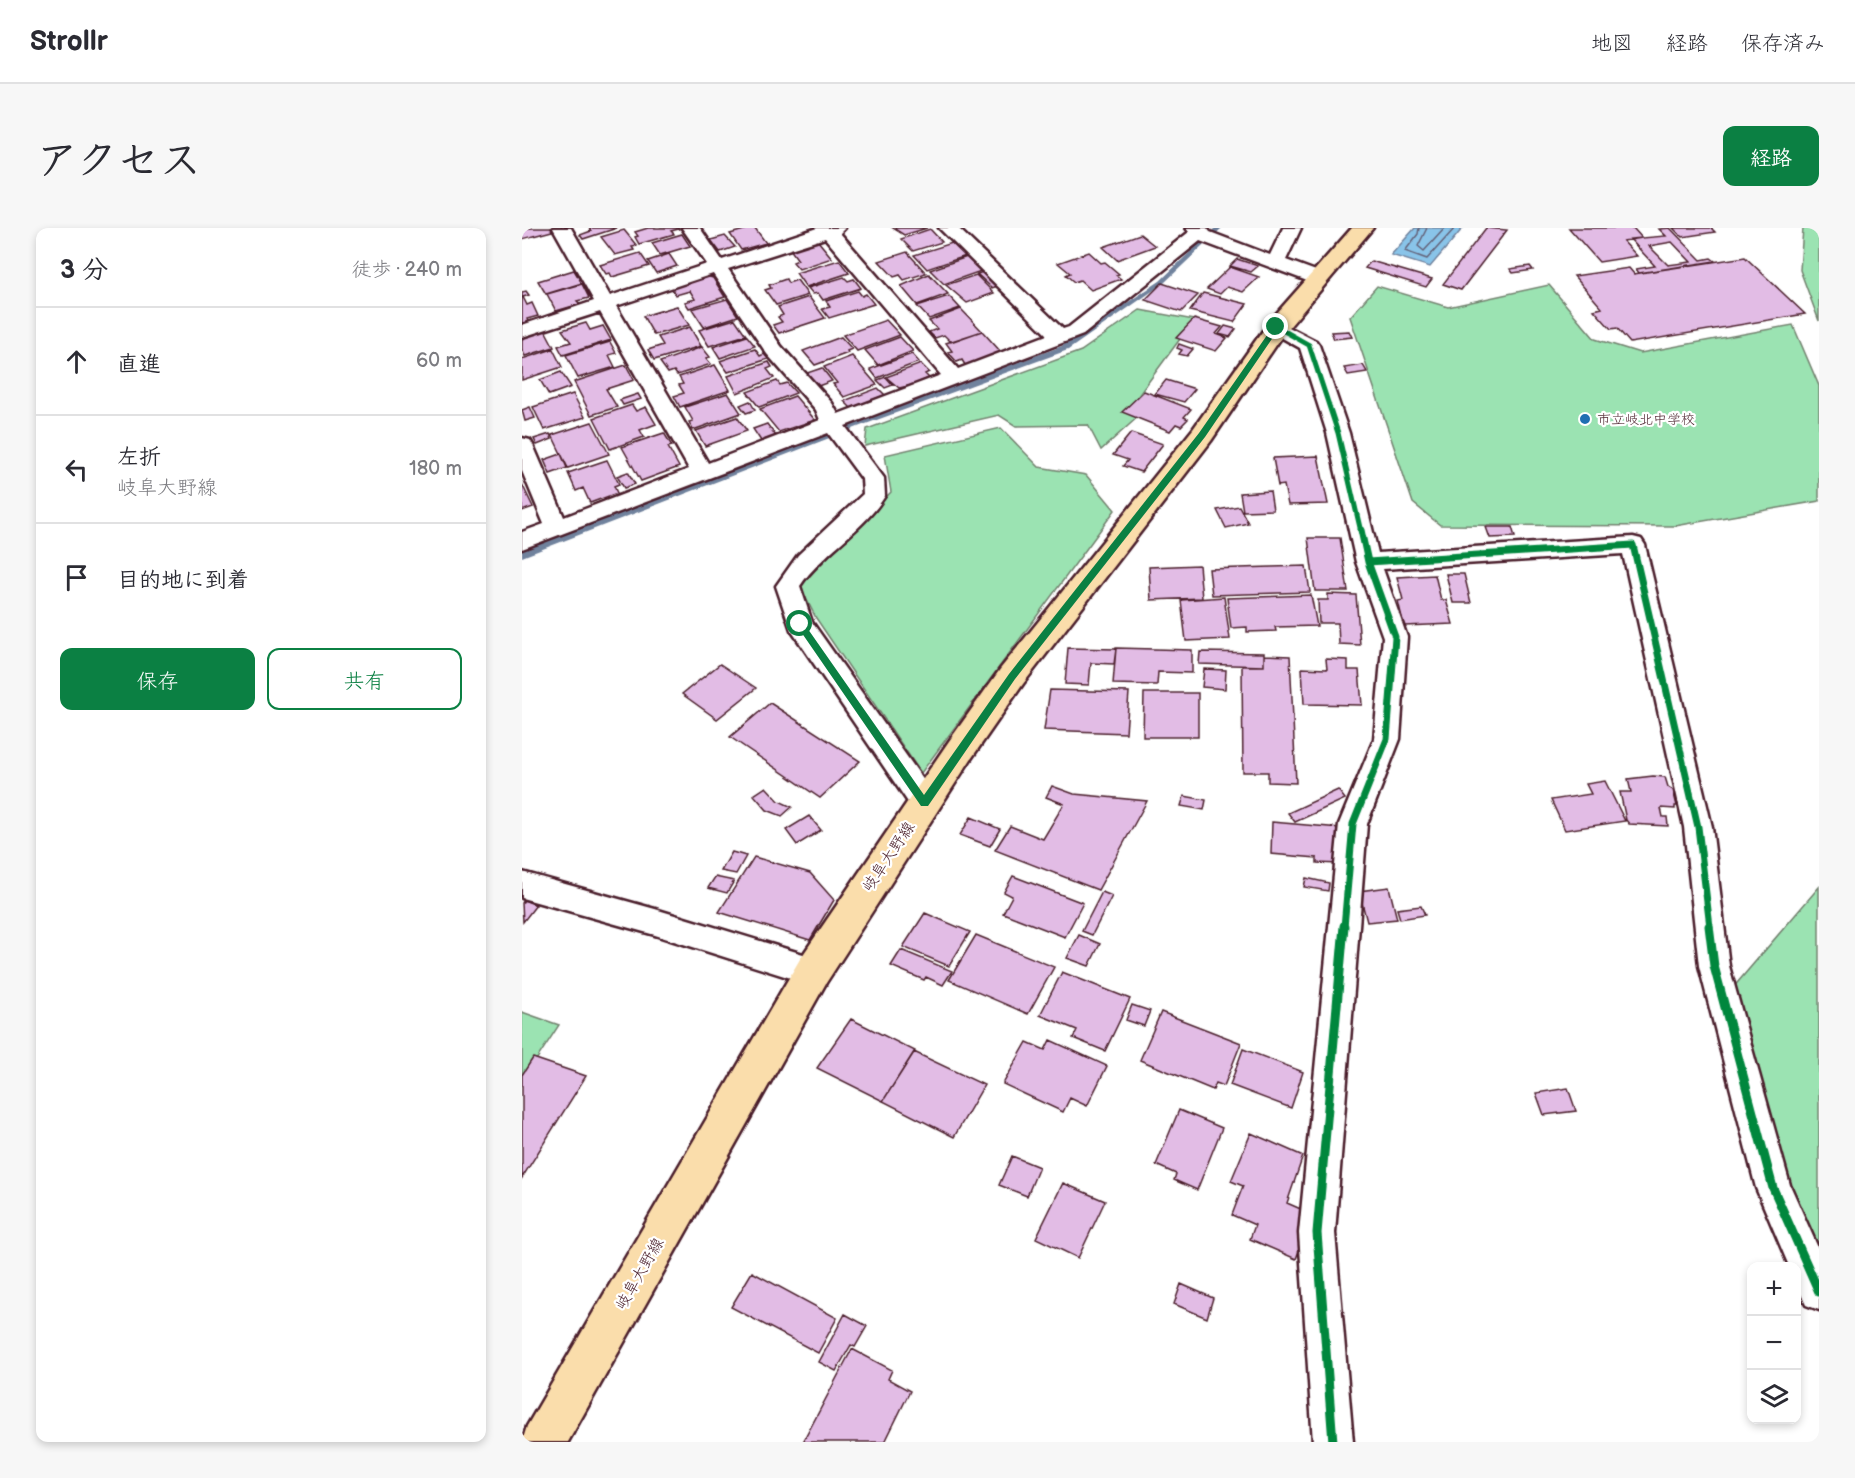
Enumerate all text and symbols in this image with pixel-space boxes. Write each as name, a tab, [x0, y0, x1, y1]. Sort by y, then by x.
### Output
text: Strollr	[30, 25, 108, 58]
text: 地図	[1591, 31, 1633, 56]
text: 経路	[1666, 31, 1708, 56]
text: 保存済み	[1741, 31, 1825, 56]
button: 経路	[1723, 126, 1819, 186]
text: アクセス	[36, 136, 201, 187]
text: 3 分	[60, 255, 108, 286]
text: 徒歩 · 240 m	[352, 258, 462, 282]
route end	[1262, 313, 1288, 339]
icon: ahead	[60, 345, 93, 378]
text: 60 m	[416, 349, 462, 373]
text: 直進	[117, 351, 161, 378]
place label: 市立岐北中学校	[1597, 411, 1695, 428]
marker: 市立岐北中学校	[1578, 412, 1592, 426]
text: 左折	[117, 444, 161, 471]
icon: left	[60, 453, 93, 486]
text: 180 m	[409, 457, 462, 481]
text: 岐阜大野線	[117, 476, 217, 500]
icon: arrive	[60, 561, 93, 594]
text: 目的地に到着	[117, 567, 249, 594]
route start	[786, 610, 812, 636]
button: 保存	[60, 648, 255, 710]
button: 共有	[267, 648, 462, 710]
street label: 岐阜大野線	[859, 819, 919, 895]
street label: 岐阜大野線	[612, 1235, 668, 1313]
map controls	[1747, 1262, 1801, 1424]
button: +	[1747, 1262, 1801, 1316]
button: −	[1747, 1316, 1801, 1370]
button: layers	[1747, 1370, 1801, 1424]

